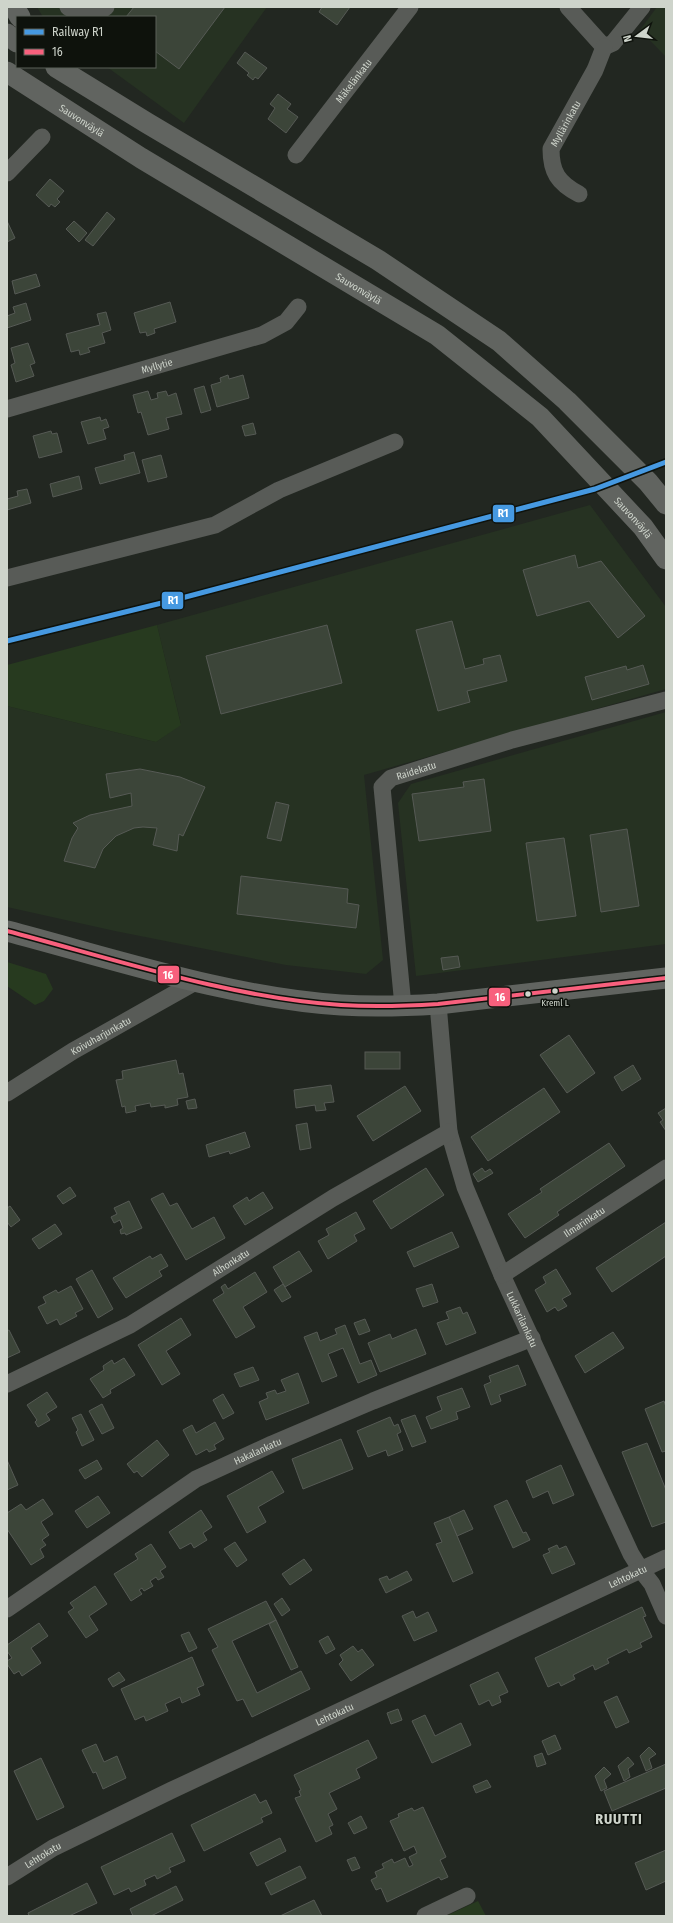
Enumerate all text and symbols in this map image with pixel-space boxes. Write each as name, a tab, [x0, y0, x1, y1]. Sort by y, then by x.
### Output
legend	[16, 16, 156, 68]
north arrow	[617, 16, 657, 56]
text: Railway R1	[52, 25, 103, 39]
text: N	[621, 34, 635, 43]
text: 16	[52, 45, 63, 59]
street label: Mäkelänkatu	[333, 57, 375, 106]
street label: Myllärinkatu	[548, 99, 584, 149]
street label: Sauvonväylä	[57, 102, 106, 140]
street label: Sauvonväylä	[333, 271, 383, 307]
street label: Myllytie	[140, 356, 174, 377]
street label: Sauvonväylä	[611, 495, 654, 541]
line badge: R1	[492, 504, 515, 523]
text: R1	[498, 507, 508, 520]
line badge: R1	[161, 591, 184, 610]
text: R1	[168, 594, 178, 607]
street label: Raidekatu	[395, 759, 438, 783]
line badge: 16	[157, 965, 180, 984]
text: 16	[163, 969, 173, 982]
marker: Kreml L	[550, 986, 560, 996]
line badge: 16	[488, 987, 511, 1007]
unlabelled marker	[523, 989, 533, 999]
text: 16	[495, 991, 505, 1004]
place label: Kreml L	[541, 998, 569, 1008]
street label: Koivuharjunkatu	[69, 1015, 133, 1058]
street label: Ilmarinkatu	[562, 1204, 608, 1240]
street label: Alhonkatu	[210, 1247, 252, 1279]
street label: Lukkarilankatu	[503, 1290, 540, 1350]
street label: Hakalankatu	[232, 1436, 283, 1468]
street label: Lehtokatu	[607, 1563, 649, 1591]
street label: Lehtokatu	[314, 1701, 356, 1729]
district label: RUUTTI	[595, 1811, 643, 1828]
street label: Lehtokatu	[23, 1840, 63, 1871]

